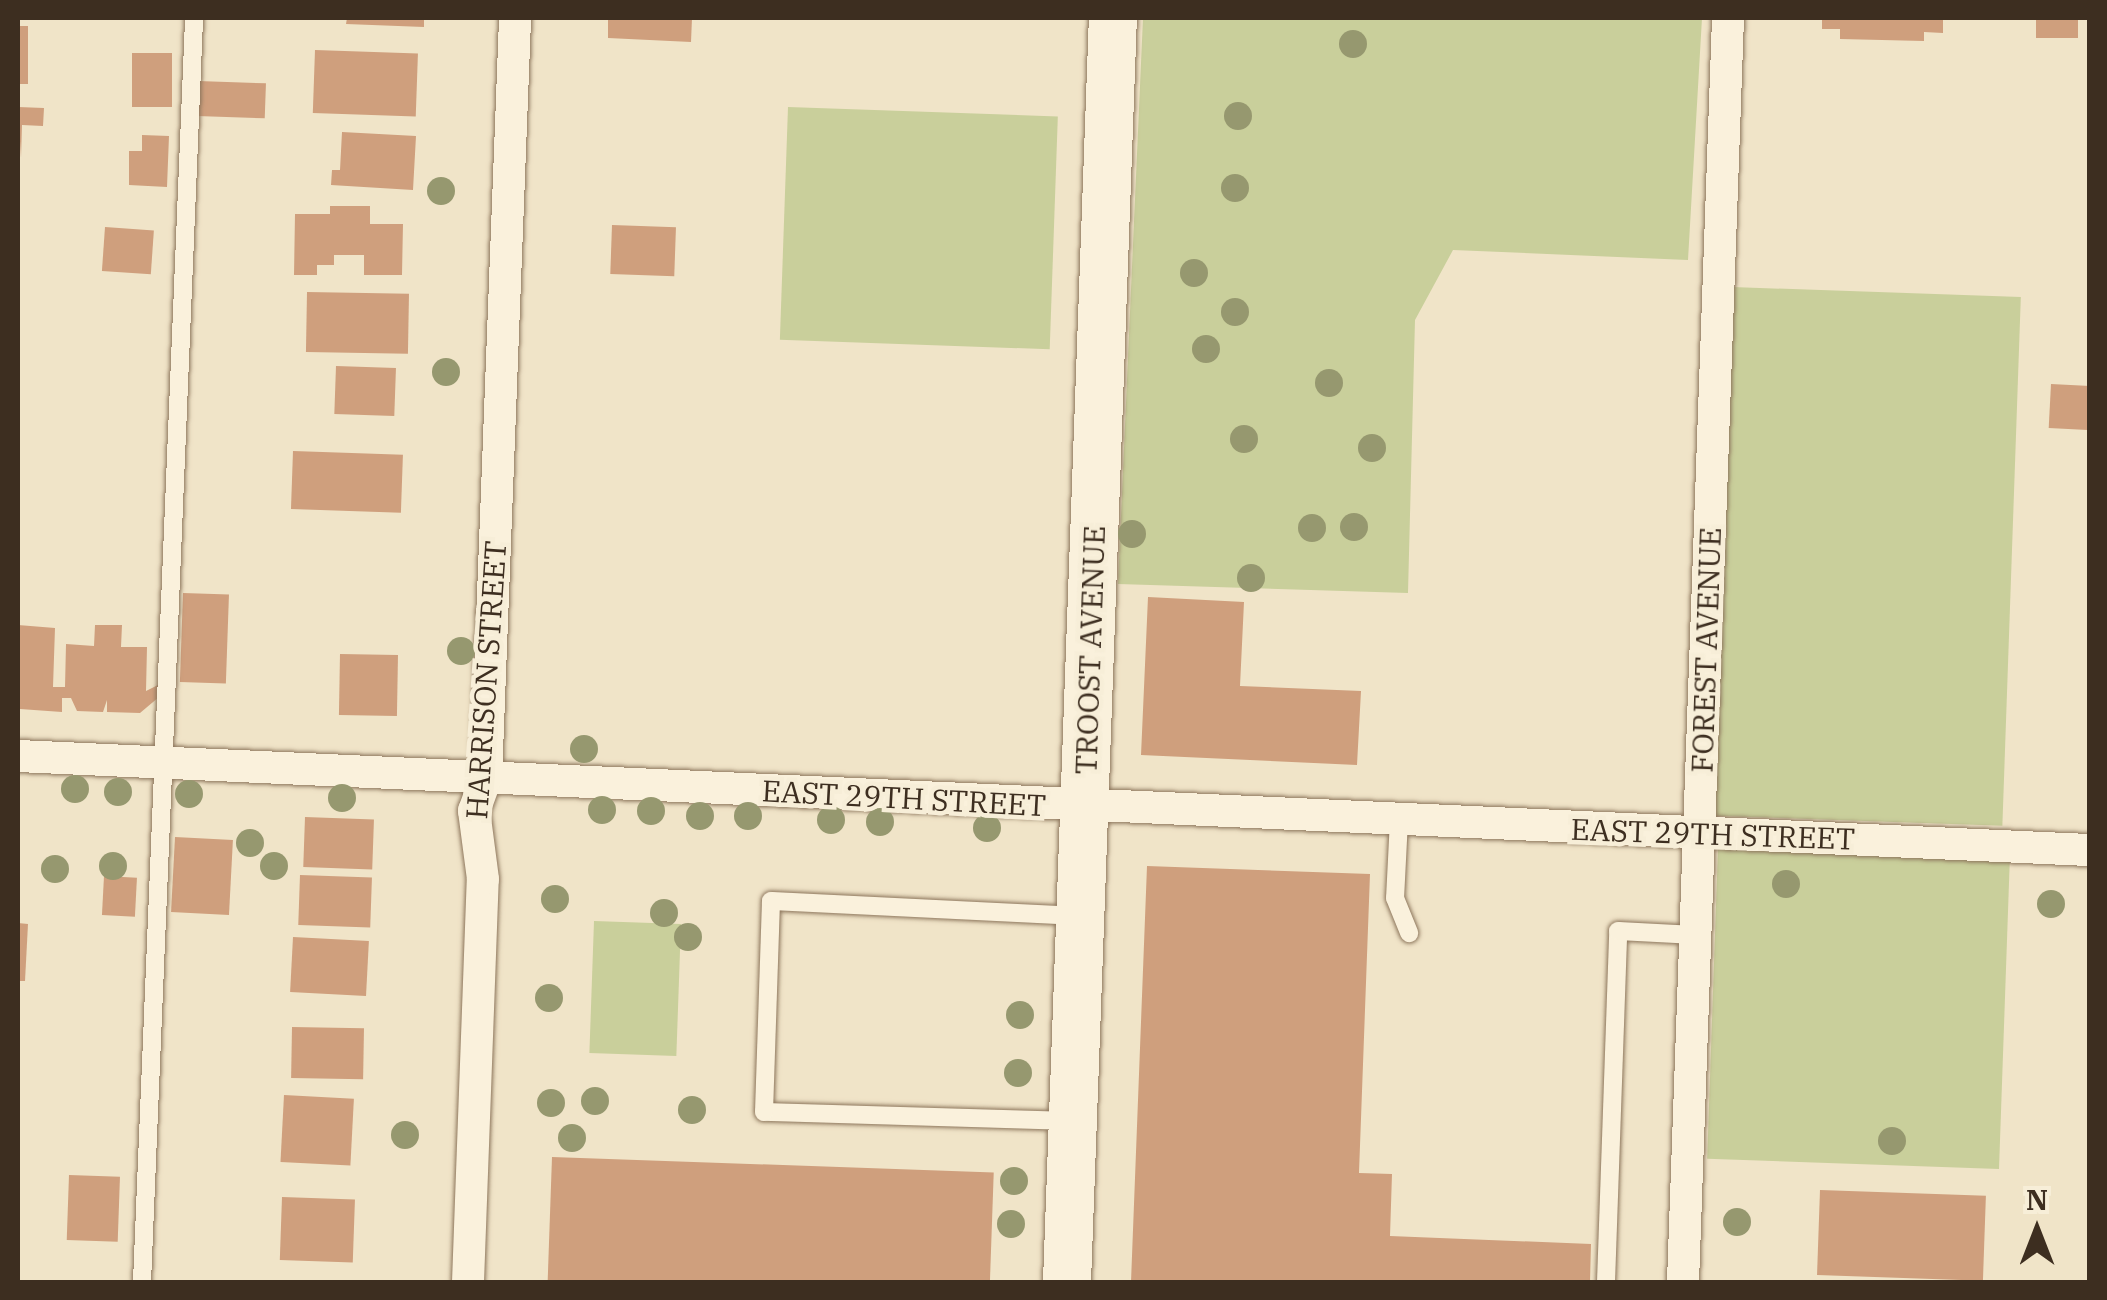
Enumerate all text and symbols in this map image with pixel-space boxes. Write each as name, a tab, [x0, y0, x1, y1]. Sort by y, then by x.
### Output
street label: TROOST AVENUE	[1068, 525, 1112, 775]
street label: FOREST AVENUE	[1684, 527, 1728, 773]
street label: HARRISON STREET	[458, 539, 514, 821]
street label: EAST 29TH STREET	[761, 773, 1047, 823]
street label: EAST 29TH STREET	[1570, 811, 1856, 857]
north arrow	[1987, 1180, 2087, 1280]
text: N	[2026, 1181, 2048, 1218]

